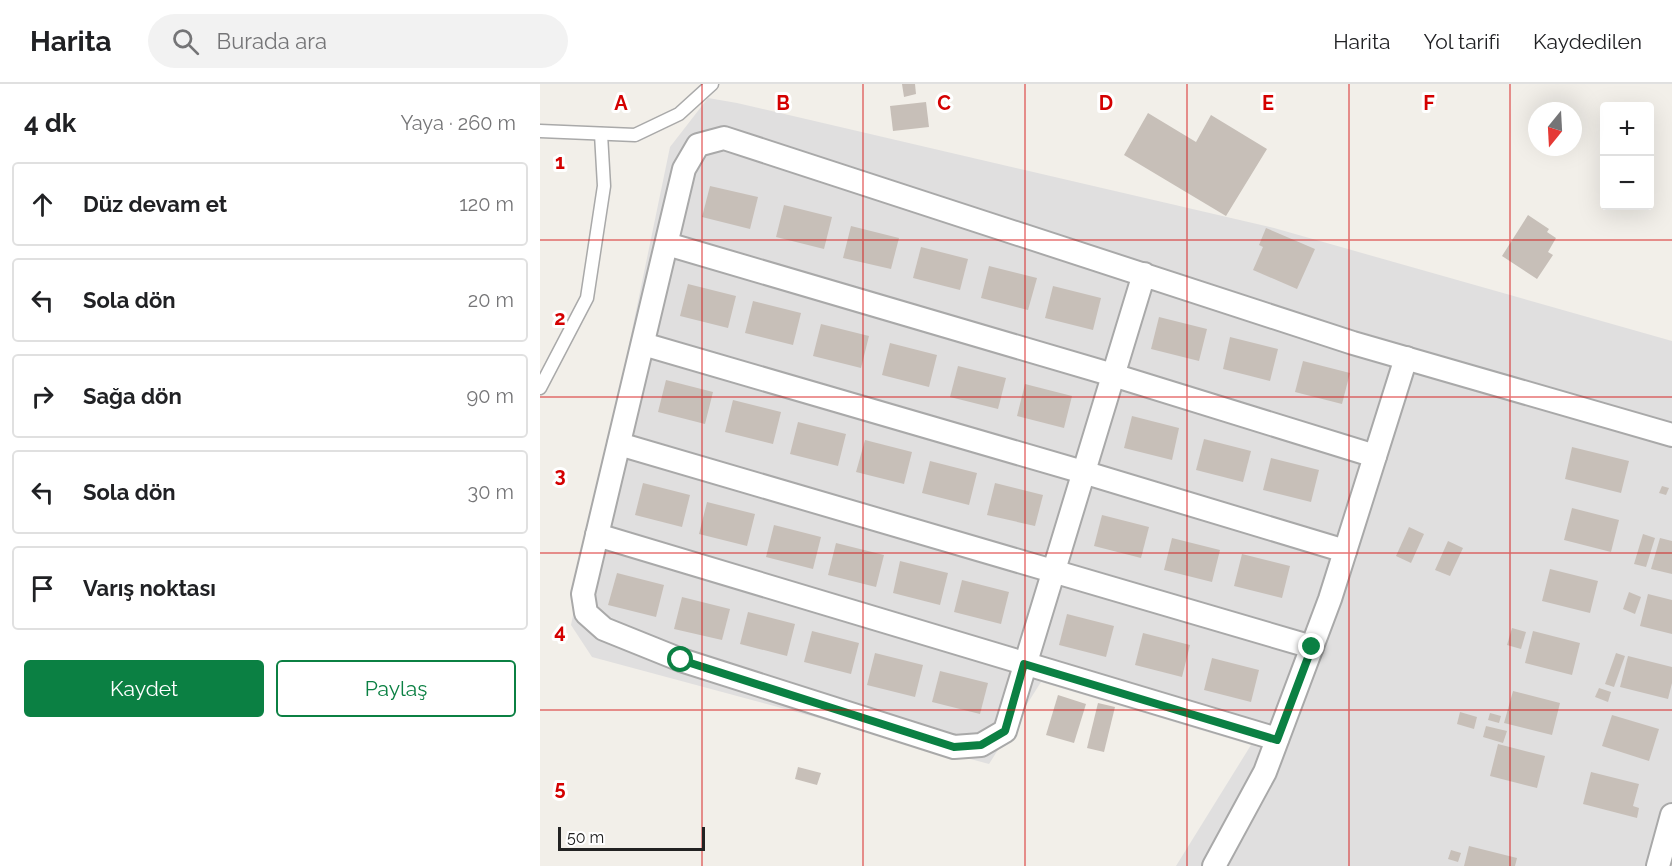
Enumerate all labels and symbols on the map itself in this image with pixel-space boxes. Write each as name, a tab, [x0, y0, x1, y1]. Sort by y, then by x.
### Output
text: A	[614, 91, 628, 115]
text: B	[776, 91, 790, 115]
text: C	[937, 91, 951, 115]
text: D	[1099, 91, 1113, 115]
text: E	[1262, 91, 1274, 115]
text: F	[1423, 91, 1435, 115]
north arrow	[1528, 102, 1582, 156]
text: 1	[555, 150, 565, 174]
text: 2	[554, 306, 566, 330]
text: 3	[554, 463, 566, 487]
text: 4	[554, 619, 566, 643]
route end	[1298, 633, 1324, 659]
route start	[667, 646, 693, 672]
text: 5	[554, 776, 566, 800]
scale bar	[558, 824, 705, 852]

